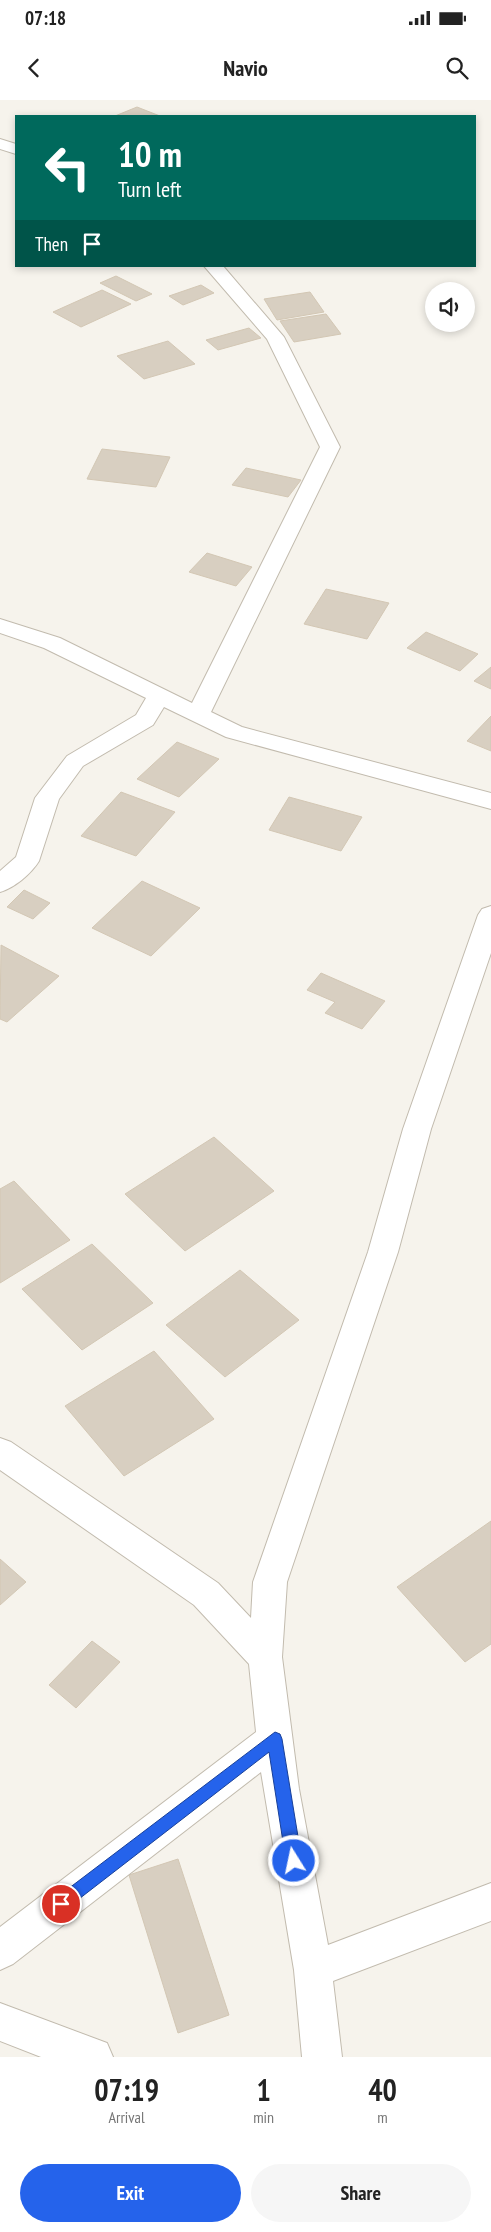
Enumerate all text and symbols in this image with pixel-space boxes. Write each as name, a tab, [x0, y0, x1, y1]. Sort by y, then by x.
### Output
text: 07:18	[25, 6, 66, 30]
icon: back	[20, 54, 48, 82]
text: Navio	[223, 54, 268, 82]
icon: search	[443, 54, 471, 82]
text: 10 m	[118, 131, 182, 177]
icon: left	[35, 135, 100, 200]
text: Turn left	[118, 175, 182, 203]
icon: arrive	[78, 230, 106, 258]
text: Then	[35, 232, 68, 256]
map controls	[425, 282, 475, 332]
button: sound	[425, 282, 475, 332]
position arrow	[267, 1834, 319, 1886]
pin	[40, 1883, 82, 1925]
icon: arrive	[47, 1890, 75, 1918]
text: 07:19	[94, 2070, 159, 2109]
text: 1	[256, 2070, 271, 2109]
text: 40	[368, 2070, 397, 2109]
text: Arrival	[108, 2107, 145, 2127]
text: min	[253, 2107, 274, 2127]
text: m	[377, 2107, 388, 2127]
button: Exit	[20, 2164, 241, 2222]
button: Share	[251, 2164, 471, 2222]

